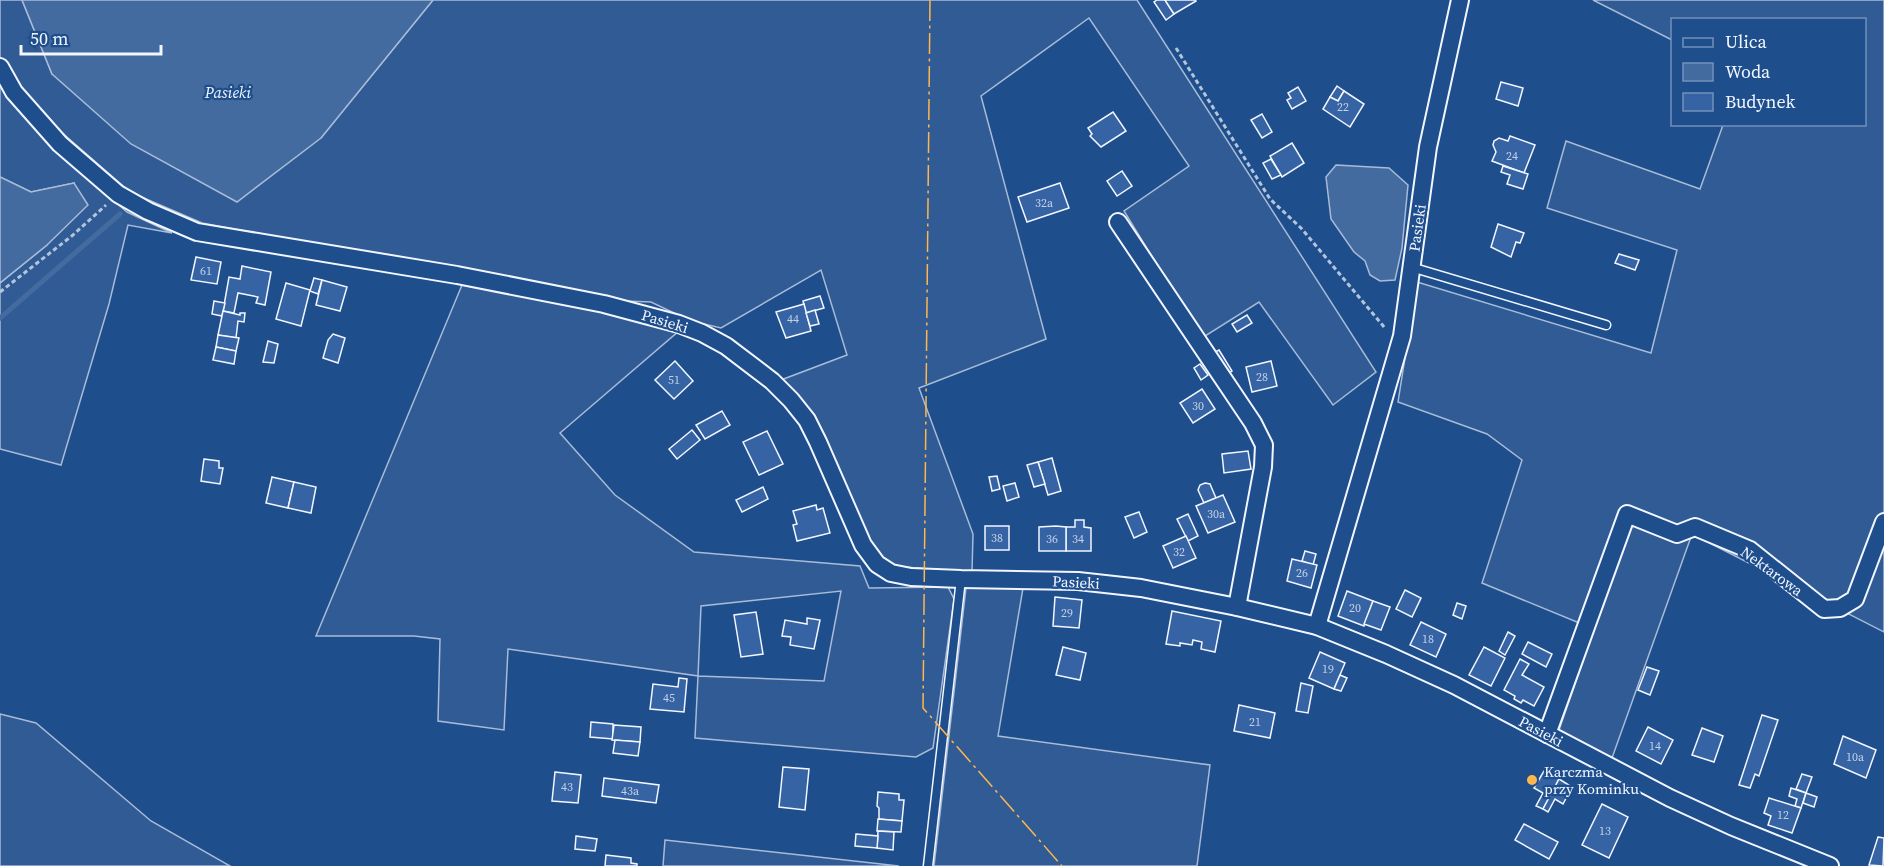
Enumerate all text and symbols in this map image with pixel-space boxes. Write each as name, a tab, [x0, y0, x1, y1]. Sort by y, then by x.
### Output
scale bar	[21, 18, 160, 56]
legend	[1671, 18, 1866, 126]
text: 50 m	[30, 26, 68, 51]
text: Ulica	[1725, 29, 1768, 54]
text: Woda	[1725, 59, 1771, 84]
water label: Pasieki	[204, 81, 251, 103]
text: Budynek	[1725, 89, 1795, 114]
house number: 22	[1337, 99, 1349, 115]
house number: 24	[1506, 148, 1518, 164]
house number: 32a	[1035, 195, 1054, 211]
street label: Pasieki	[1403, 203, 1431, 253]
house number: 61	[200, 263, 212, 279]
street label: Pasieki	[639, 304, 691, 338]
house number: 44	[787, 311, 799, 327]
house number: 28	[1256, 369, 1268, 385]
house number: 51	[668, 372, 680, 388]
house number: 30	[1192, 398, 1204, 414]
house number: 30a	[1207, 506, 1226, 522]
house number: 38	[991, 530, 1003, 546]
house number: 36	[1046, 531, 1058, 547]
house number: 34	[1072, 531, 1084, 547]
street label: Nektarowa	[1737, 541, 1808, 601]
house number: 32	[1173, 544, 1185, 560]
house number: 26	[1296, 565, 1308, 581]
street label: Pasieki	[1052, 570, 1100, 594]
house number: 20	[1349, 600, 1361, 616]
house number: 29	[1061, 605, 1073, 621]
house number: 18	[1422, 631, 1434, 647]
house number: 19	[1322, 661, 1334, 677]
house number: 45	[663, 690, 675, 706]
street label: Pasieki	[1515, 711, 1567, 751]
house number: 21	[1249, 714, 1261, 730]
house number: 14	[1649, 738, 1661, 754]
house number: 10a	[1846, 749, 1865, 765]
place label: Karczma przy Kominku	[1544, 761, 1639, 799]
marker: Karczma przy Kominku	[1525, 773, 1539, 787]
house number: 43	[561, 779, 573, 795]
house number: 43a	[621, 783, 640, 799]
house number: 12	[1777, 807, 1789, 823]
house number: 13	[1599, 823, 1611, 839]

